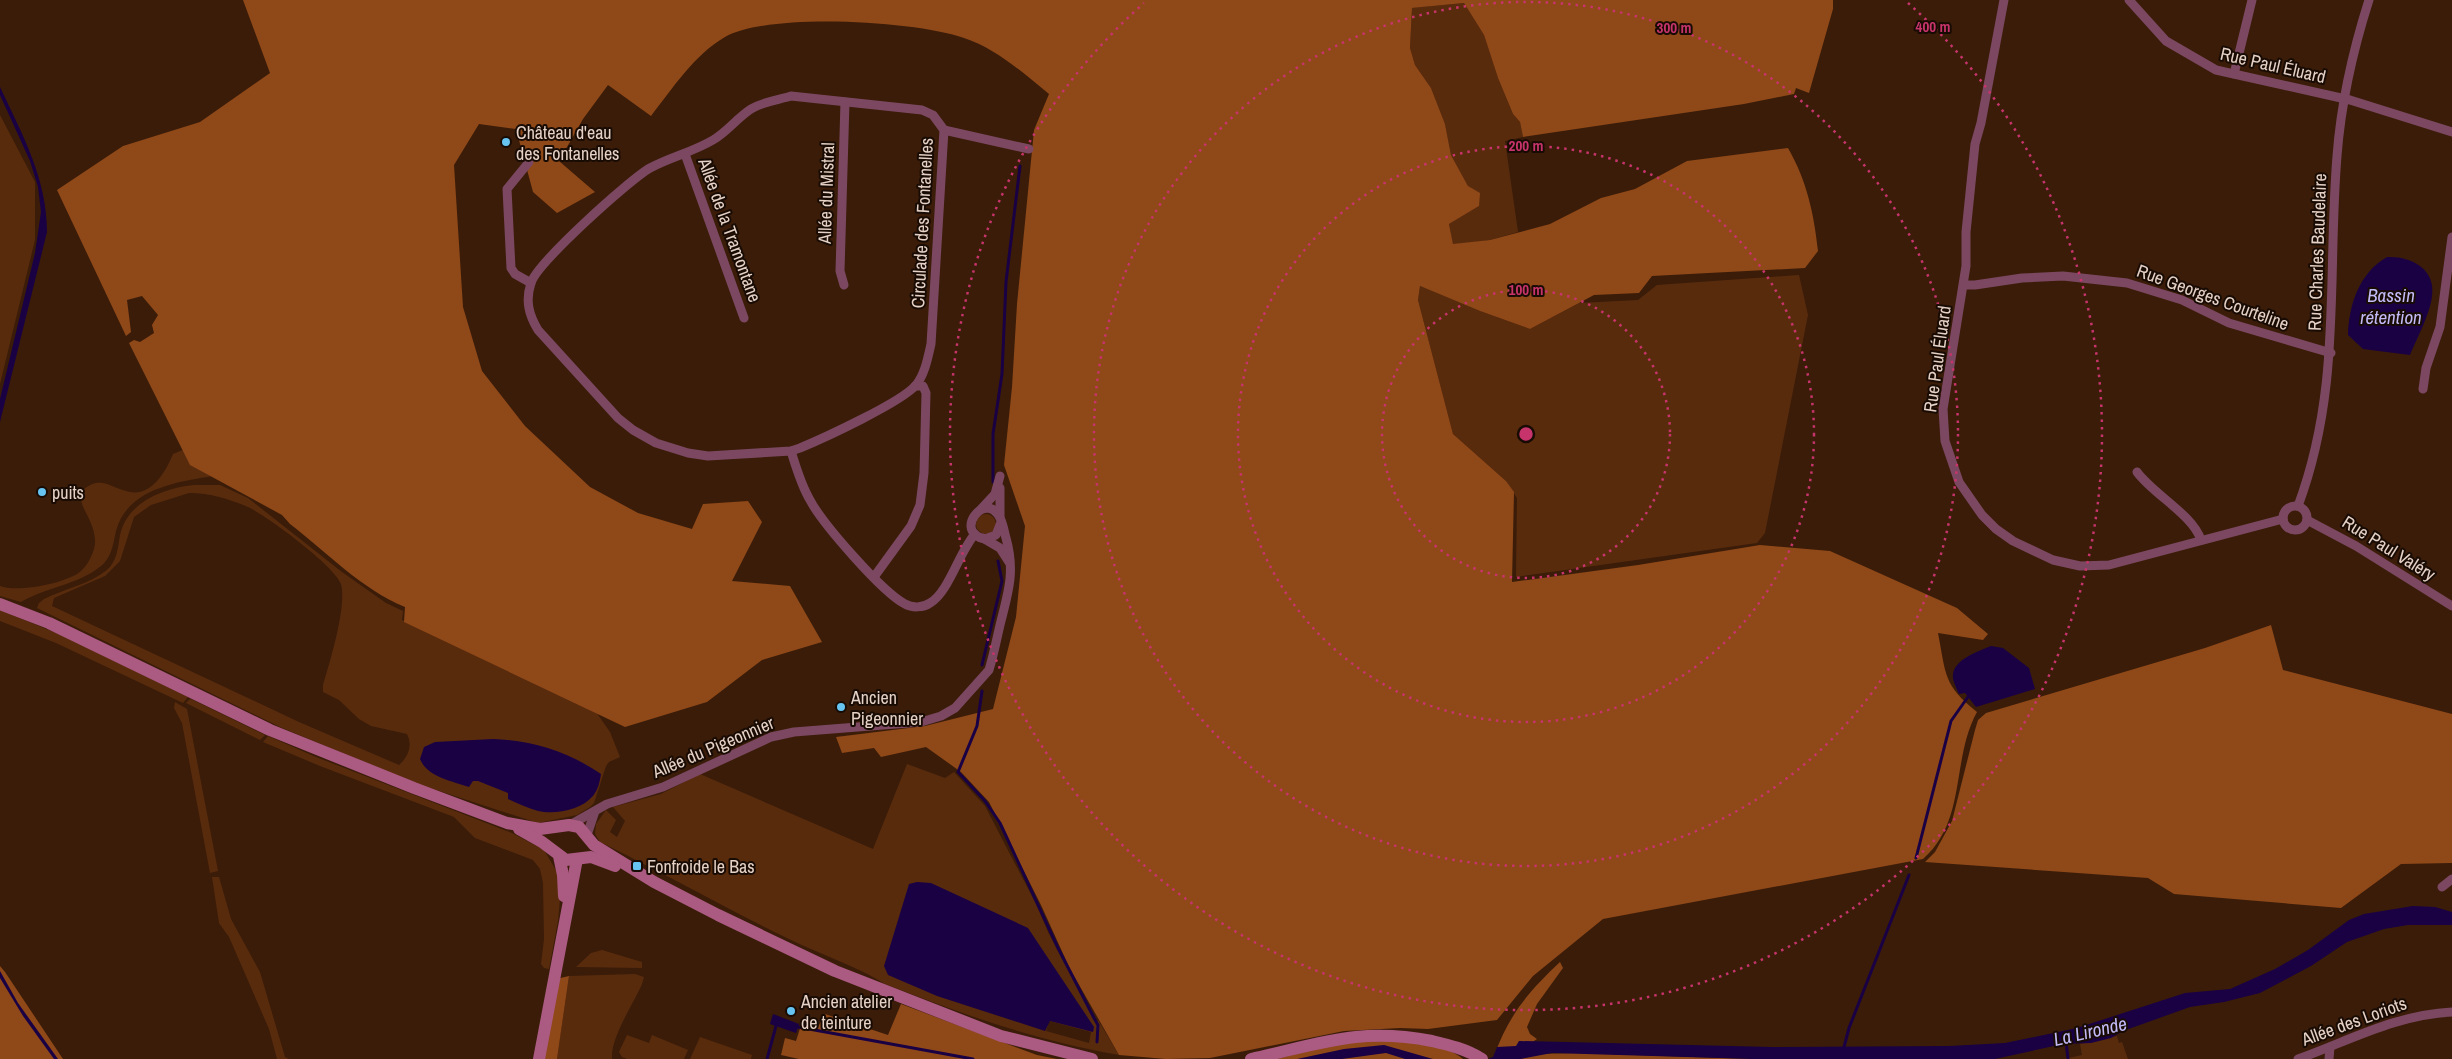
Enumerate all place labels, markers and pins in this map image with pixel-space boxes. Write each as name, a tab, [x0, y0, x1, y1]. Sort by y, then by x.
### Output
place label: Château d'eau des Fontanelles	[516, 120, 619, 166]
marker: Château d'eau des Fontanelles	[500, 136, 512, 148]
centre of rings	[1517, 425, 1535, 443]
place label: puits	[52, 480, 84, 505]
marker: puits	[36, 486, 48, 498]
place label: Ancien Pigeonnier	[850, 685, 923, 731]
marker: Ancien Pigeonnier	[835, 701, 847, 713]
place label: Fonfroide le Bas	[647, 854, 755, 879]
marker: Fonfroide le Bas	[631, 860, 643, 872]
place label: Ancien atelier de teinture	[800, 989, 892, 1035]
marker: Ancien atelier de teinture	[785, 1005, 797, 1017]

